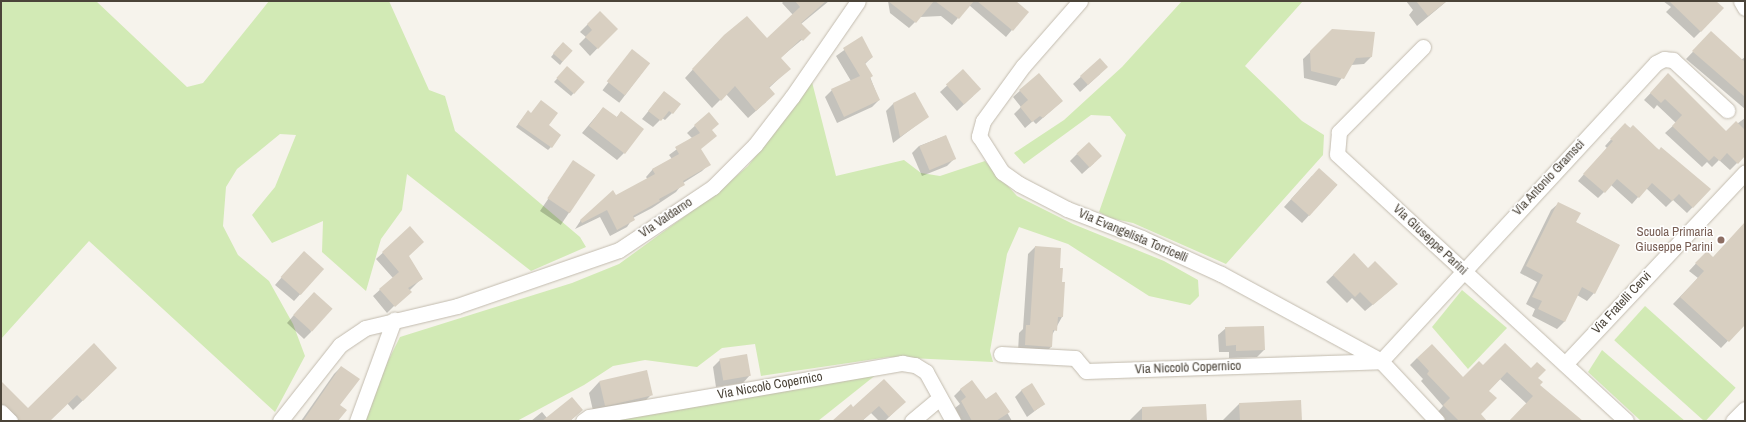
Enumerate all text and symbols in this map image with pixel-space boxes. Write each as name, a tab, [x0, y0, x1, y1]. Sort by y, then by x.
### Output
street label: Via Antonio Gramsci	[1510, 137, 1588, 219]
street label: Via Valdarno	[636, 195, 696, 241]
street label: Via Giuseppe Parini	[1389, 201, 1471, 279]
street label: Via Evangelista Torricelli	[1076, 206, 1190, 266]
place label: Scuola Primaria Giuseppe Parini	[1635, 225, 1713, 256]
marker: Scuola Primaria Giuseppe Parini	[1716, 235, 1726, 245]
street label: Via Fratelli Cervi	[1589, 269, 1655, 337]
street label: Via Niccolò Copernico	[1135, 358, 1241, 378]
street label: Via Niccolò Copernico	[716, 369, 824, 403]

